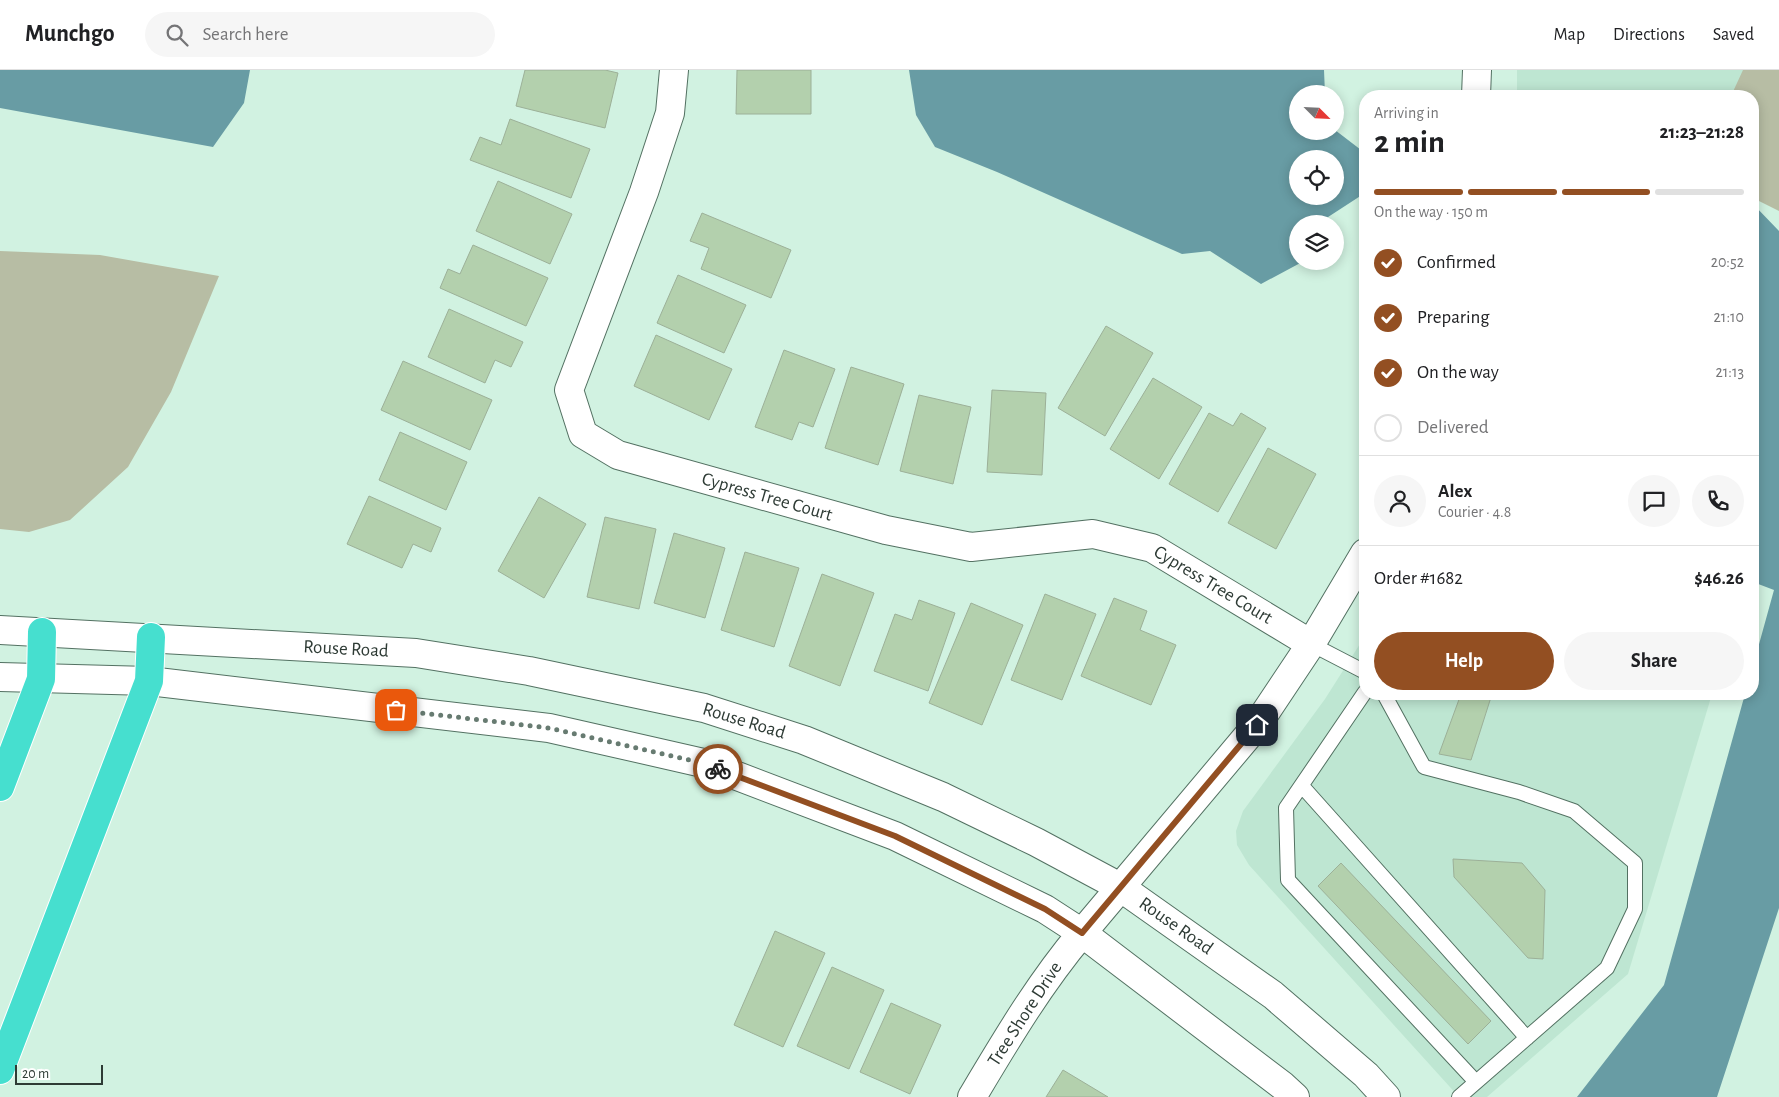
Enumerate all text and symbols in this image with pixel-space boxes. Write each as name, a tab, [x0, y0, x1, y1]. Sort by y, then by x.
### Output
search box	[145, 12, 495, 57]
icon: search	[163, 21, 191, 49]
text: Munchgo	[25, 22, 115, 46]
text: Search here	[203, 25, 288, 44]
text: Map	[1554, 26, 1585, 44]
text: Directions	[1613, 26, 1685, 44]
text: Saved	[1713, 26, 1754, 44]
north arrow	[1289, 85, 1344, 140]
map controls	[1289, 85, 1344, 270]
text: Arriving in	[1374, 105, 1439, 121]
text: 21:23–21:28	[1660, 123, 1744, 142]
text: 2 min	[1374, 126, 1445, 158]
button: locate	[1289, 150, 1344, 205]
text: On the way · 150 m	[1374, 204, 1488, 220]
button: layers	[1289, 215, 1344, 270]
icon: check	[1374, 249, 1402, 277]
text: Confirmed	[1417, 253, 1496, 272]
text: 20:52	[1711, 254, 1744, 270]
icon: check	[1374, 304, 1402, 332]
text: Preparing	[1417, 308, 1490, 327]
text: 21:10	[1714, 309, 1744, 325]
icon: check	[1374, 359, 1402, 387]
text: On the way	[1417, 363, 1499, 382]
text: 21:13	[1715, 364, 1744, 380]
text: Delivered	[1417, 418, 1489, 437]
street label: Cypress Tree Court	[700, 469, 834, 525]
button: person	[1374, 475, 1426, 527]
button: chat	[1628, 475, 1680, 527]
button: phone	[1692, 475, 1744, 527]
text: Alex	[1438, 482, 1472, 501]
text: Courier · 4.8	[1438, 504, 1511, 520]
street label: Cypress Tree Court	[1150, 542, 1276, 628]
text: Order #1682	[1374, 569, 1463, 588]
text: $46.26	[1694, 569, 1744, 588]
button: Help	[1374, 632, 1554, 690]
button: Share	[1564, 632, 1744, 690]
street label: Rouse Road	[303, 637, 389, 661]
pin	[375, 689, 417, 731]
icon: bag	[382, 696, 410, 724]
street label: Rouse Road	[700, 699, 788, 743]
pin	[1236, 704, 1278, 746]
icon: home	[1243, 711, 1271, 739]
courier	[693, 744, 743, 794]
icon: bike	[704, 755, 732, 783]
street label: Rouse Road	[1135, 894, 1217, 958]
street label: Tree Shore Drive	[984, 958, 1066, 1070]
scale bar	[15, 1062, 102, 1085]
text: 20 m	[22, 1067, 49, 1081]

